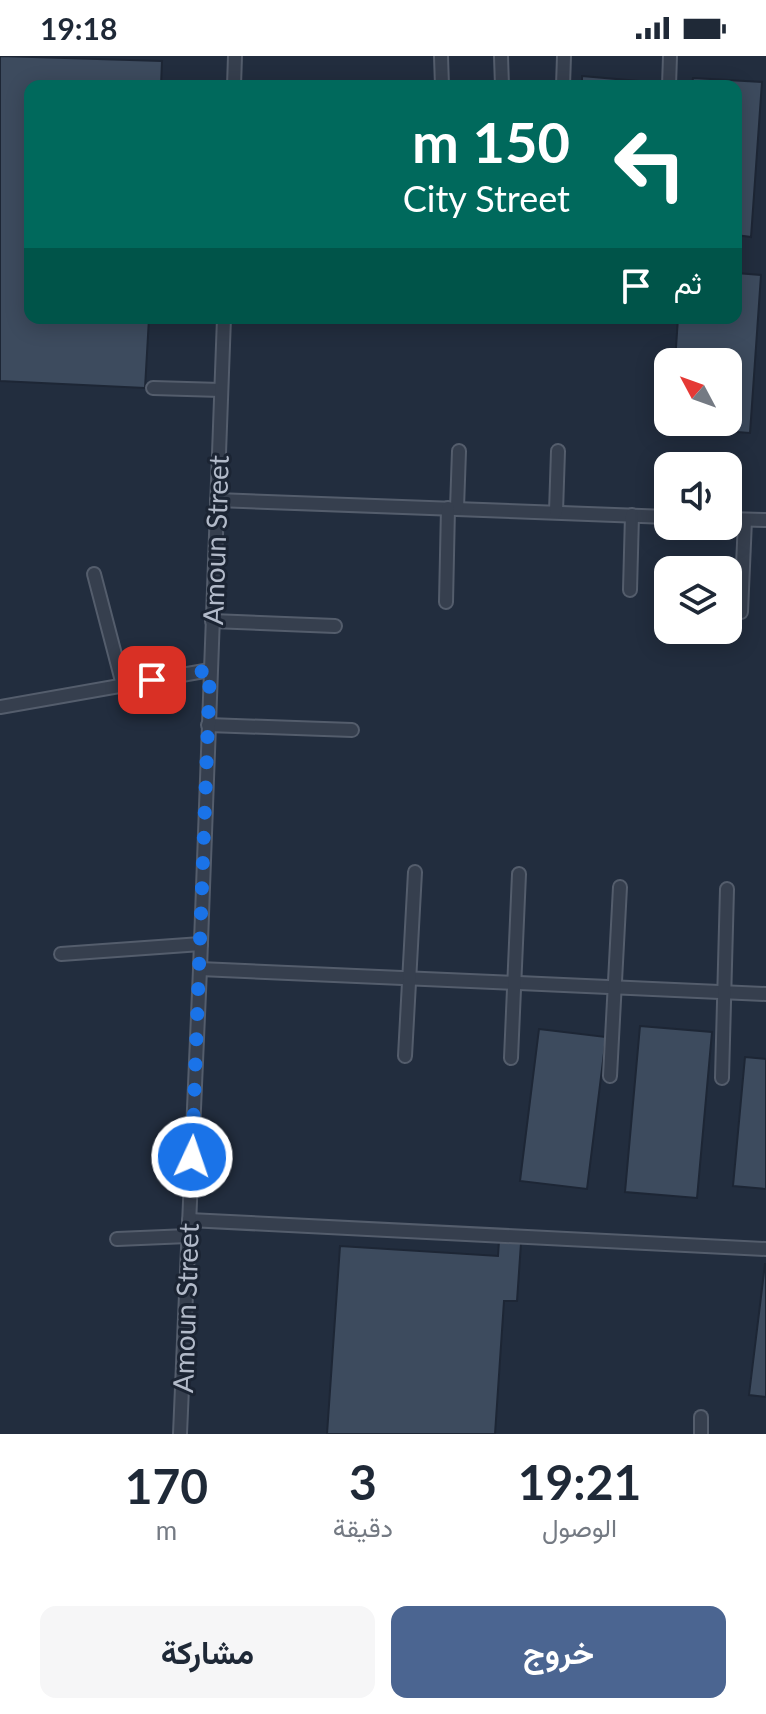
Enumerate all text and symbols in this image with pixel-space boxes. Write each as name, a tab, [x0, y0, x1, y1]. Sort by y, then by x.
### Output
text: 19:18	[40, 10, 117, 46]
text: 150 m	[412, 108, 570, 175]
icon: left	[598, 112, 702, 216]
text: City Street	[403, 176, 570, 220]
icon: arrive	[614, 264, 658, 308]
text: ثم	[674, 264, 702, 300]
north arrow	[654, 348, 742, 436]
map controls	[654, 348, 742, 644]
button: sound	[654, 452, 742, 540]
street label: Amoun Street	[195, 454, 235, 626]
button: layers	[654, 556, 742, 644]
pin	[118, 646, 186, 714]
icon: arrive	[130, 658, 174, 702]
position arrow	[150, 1115, 234, 1199]
street label: Amoun Street	[165, 1222, 205, 1394]
text: 3	[349, 1453, 377, 1510]
text: 19:21	[518, 1453, 641, 1510]
text: 170	[125, 1457, 208, 1514]
text: دقيقة	[333, 1511, 393, 1543]
text: الوصول	[542, 1511, 617, 1543]
text: m	[156, 1514, 177, 1546]
button: مشاركة	[40, 1606, 375, 1698]
button: خروج	[391, 1606, 726, 1698]

